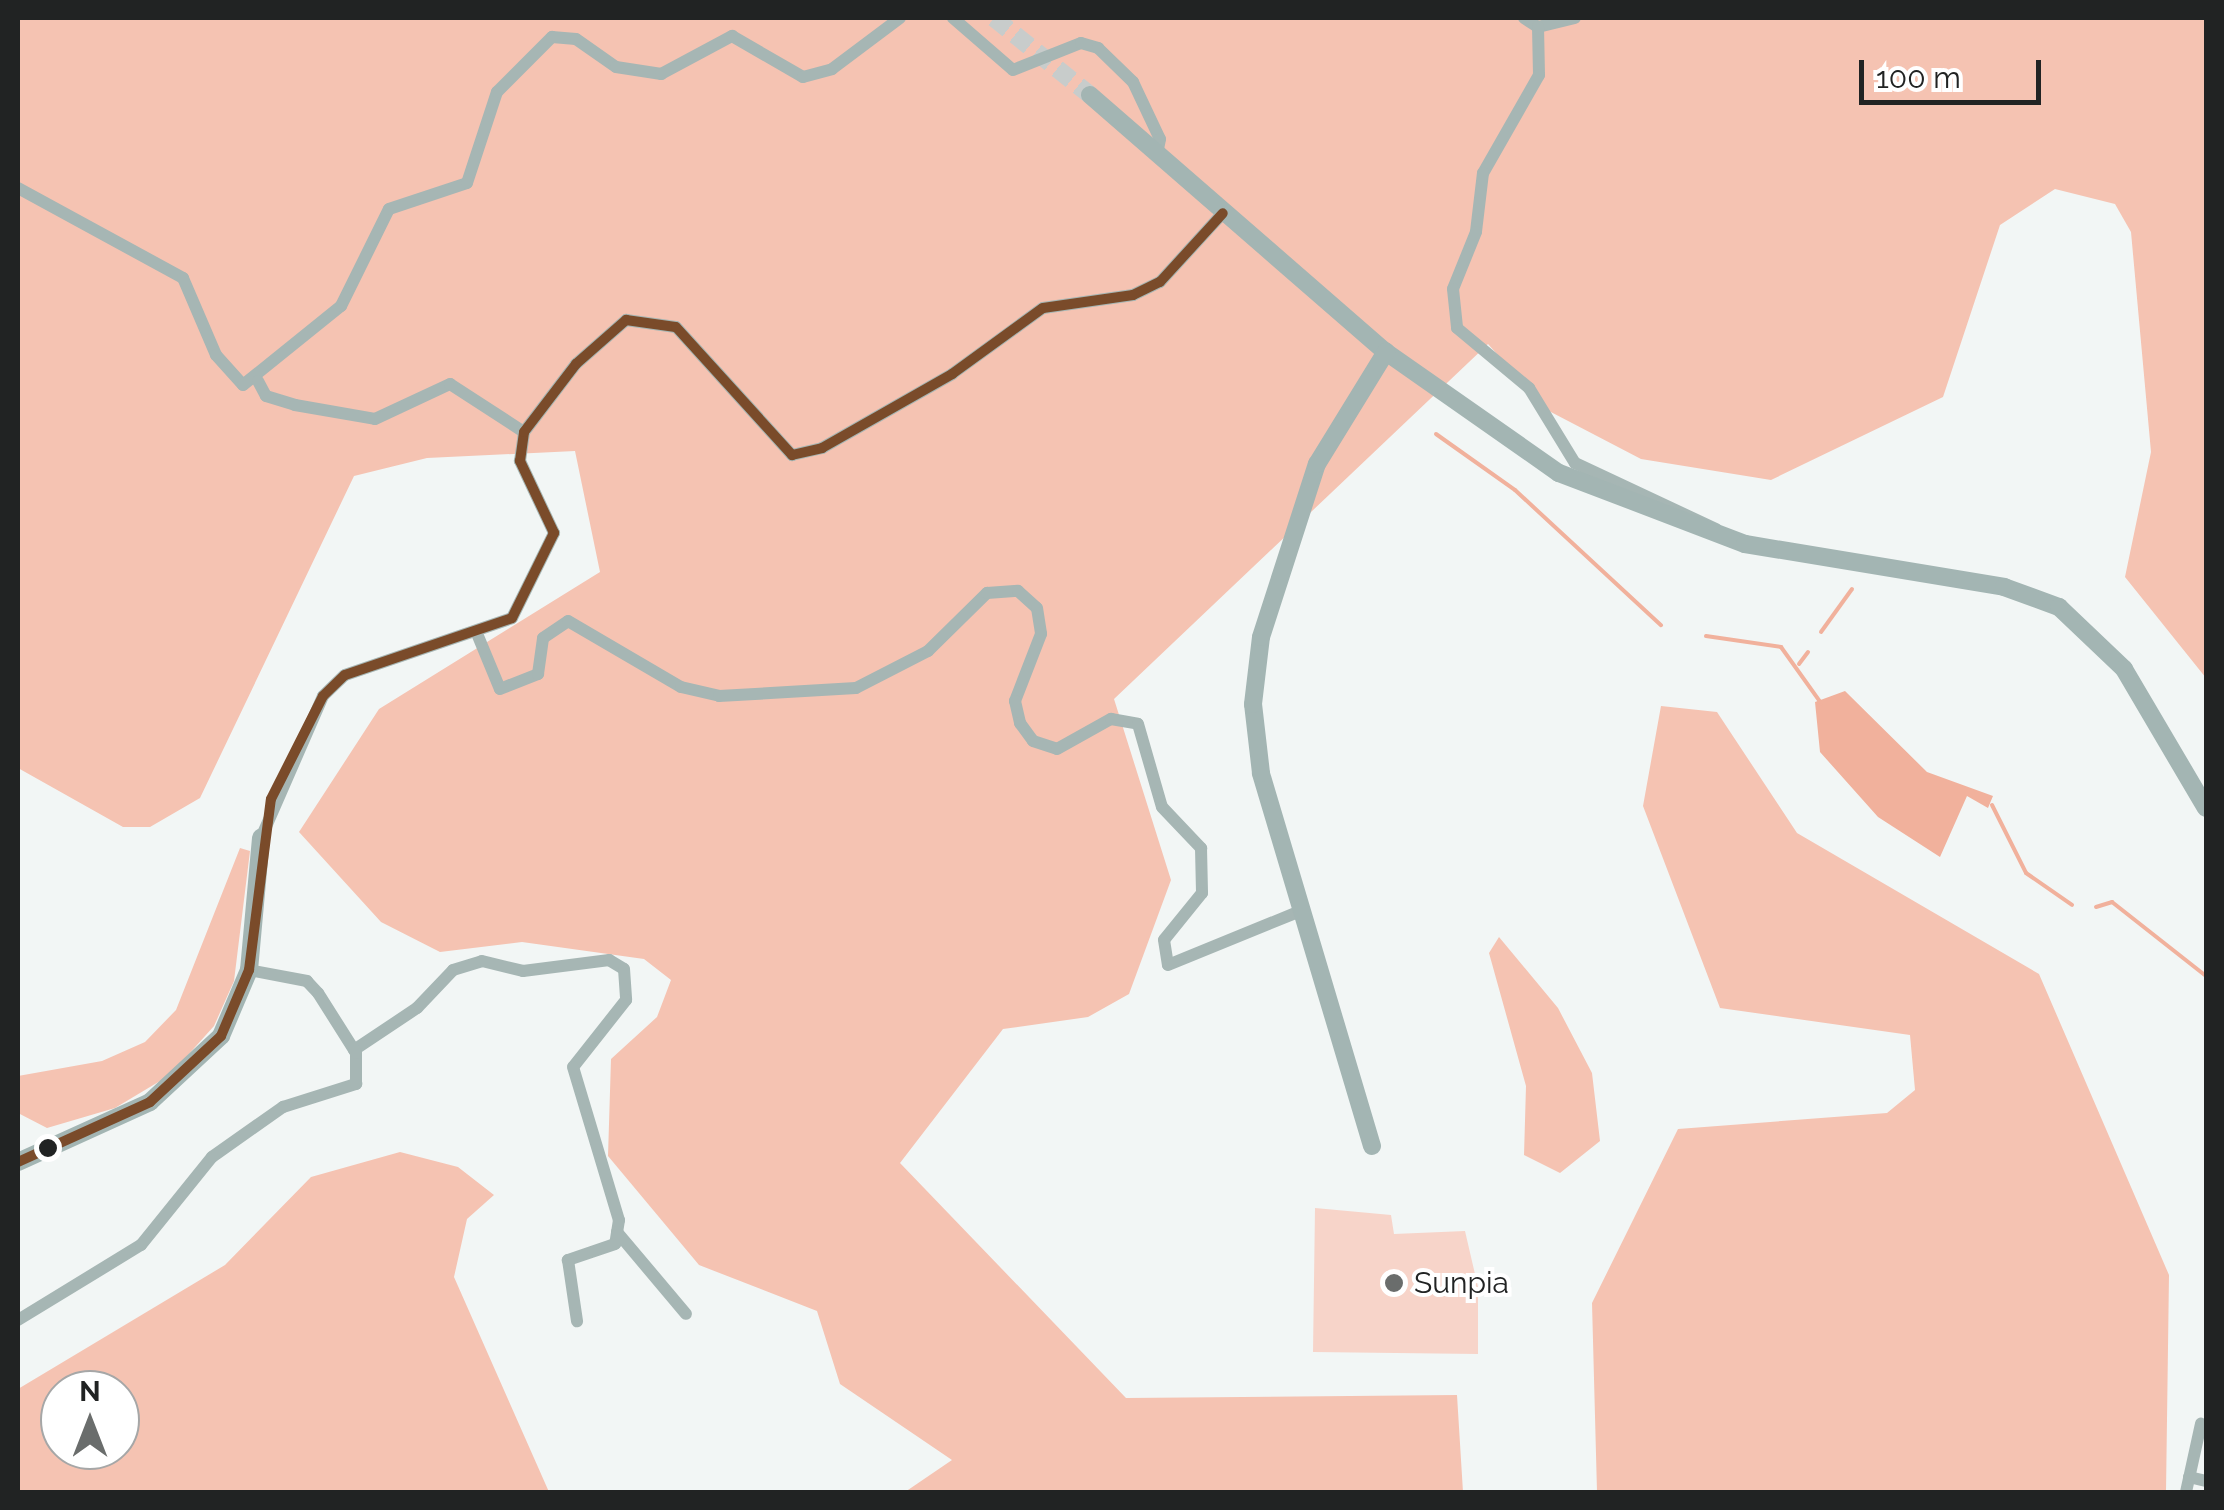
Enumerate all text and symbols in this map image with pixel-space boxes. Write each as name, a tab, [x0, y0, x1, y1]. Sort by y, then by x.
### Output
scale bar	[1864, 40, 2046, 102]
text: 100 m	[1876, 60, 1961, 95]
unlabelled marker	[38, 1138, 58, 1158]
place label: Sunpia	[1414, 1265, 1509, 1301]
marker: Sunpia	[1383, 1272, 1405, 1294]
north arrow	[40, 1370, 140, 1470]
text: N	[79, 1375, 101, 1408]

